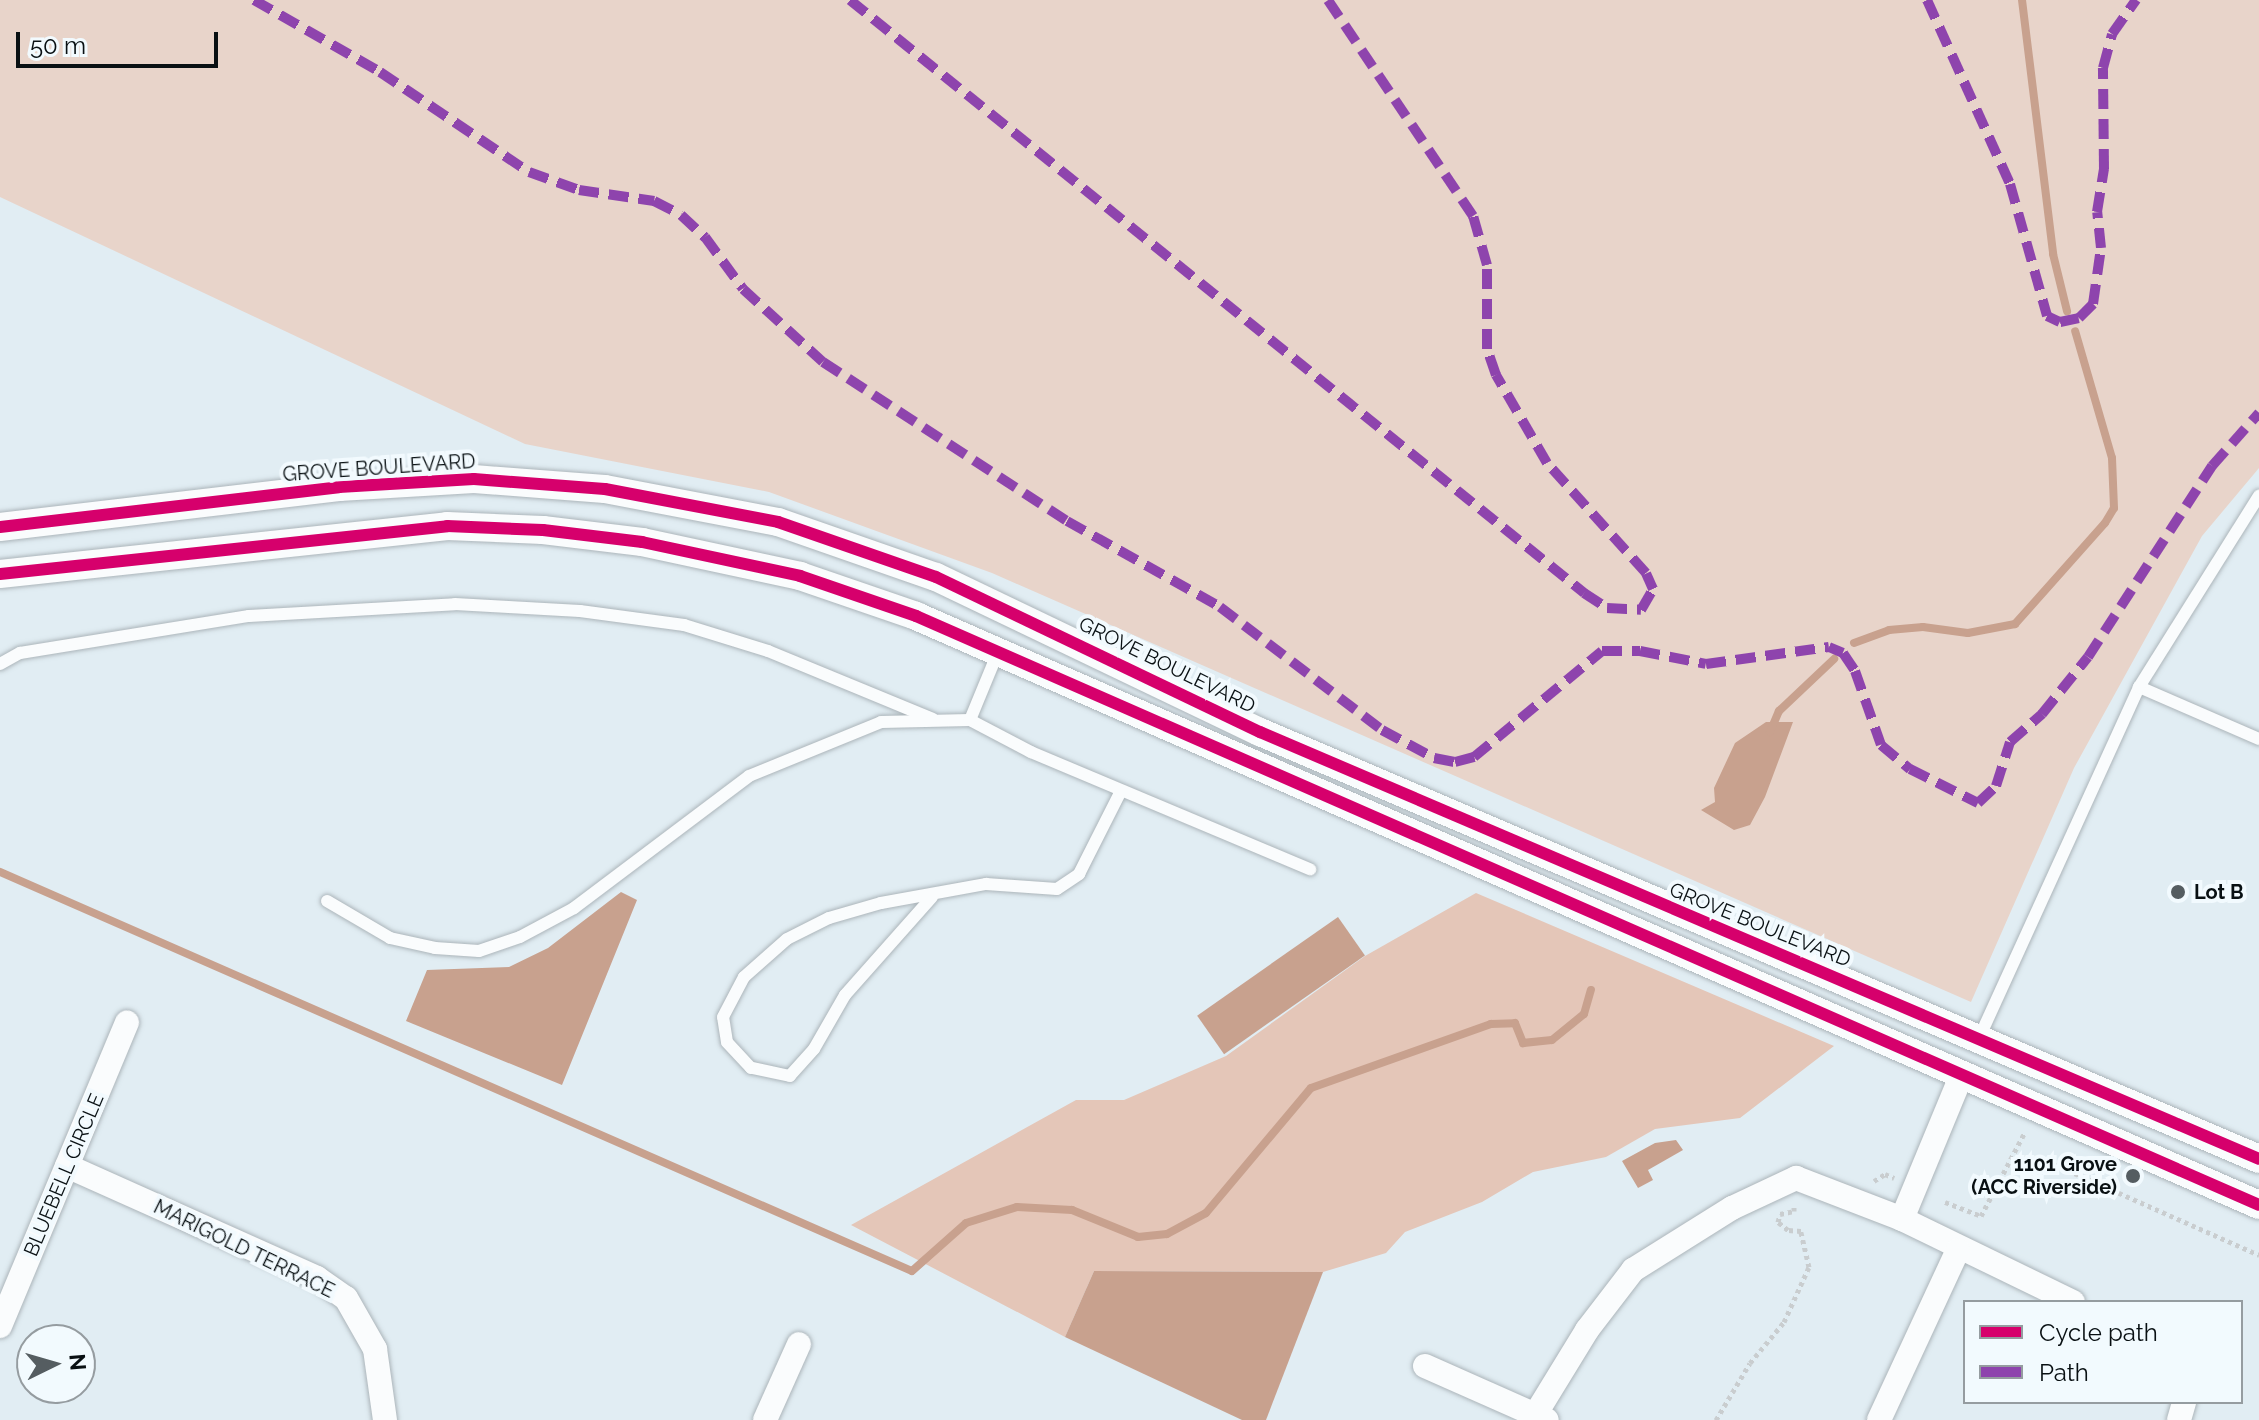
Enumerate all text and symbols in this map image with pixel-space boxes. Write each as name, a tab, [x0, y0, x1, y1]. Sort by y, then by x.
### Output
scale bar	[20, 16, 222, 66]
text: 50 m	[30, 31, 86, 60]
street label: GROVE BOULEVARD	[282, 449, 476, 487]
street label: GROVE BOULEVARD	[1075, 612, 1259, 718]
street label: GROVE BOULEVARD	[1666, 878, 1854, 972]
place label: Lot B	[2194, 880, 2244, 904]
marker: Lot B	[2169, 883, 2187, 901]
street label: BLUEBELL CIRCLE	[19, 1090, 109, 1260]
place label: 1101 Grove (ACC Riverside)	[1971, 1152, 2117, 1199]
marker: 1101 Grove (ACC Riverside)	[2124, 1167, 2142, 1185]
street label: MARIGOLD TERRACE	[149, 1195, 339, 1303]
legend	[1963, 1300, 2243, 1404]
text: Cycle path	[2039, 1318, 2158, 1347]
north arrow	[16, 1324, 96, 1404]
text: N	[64, 1353, 92, 1372]
text: Path	[2039, 1358, 2089, 1387]

